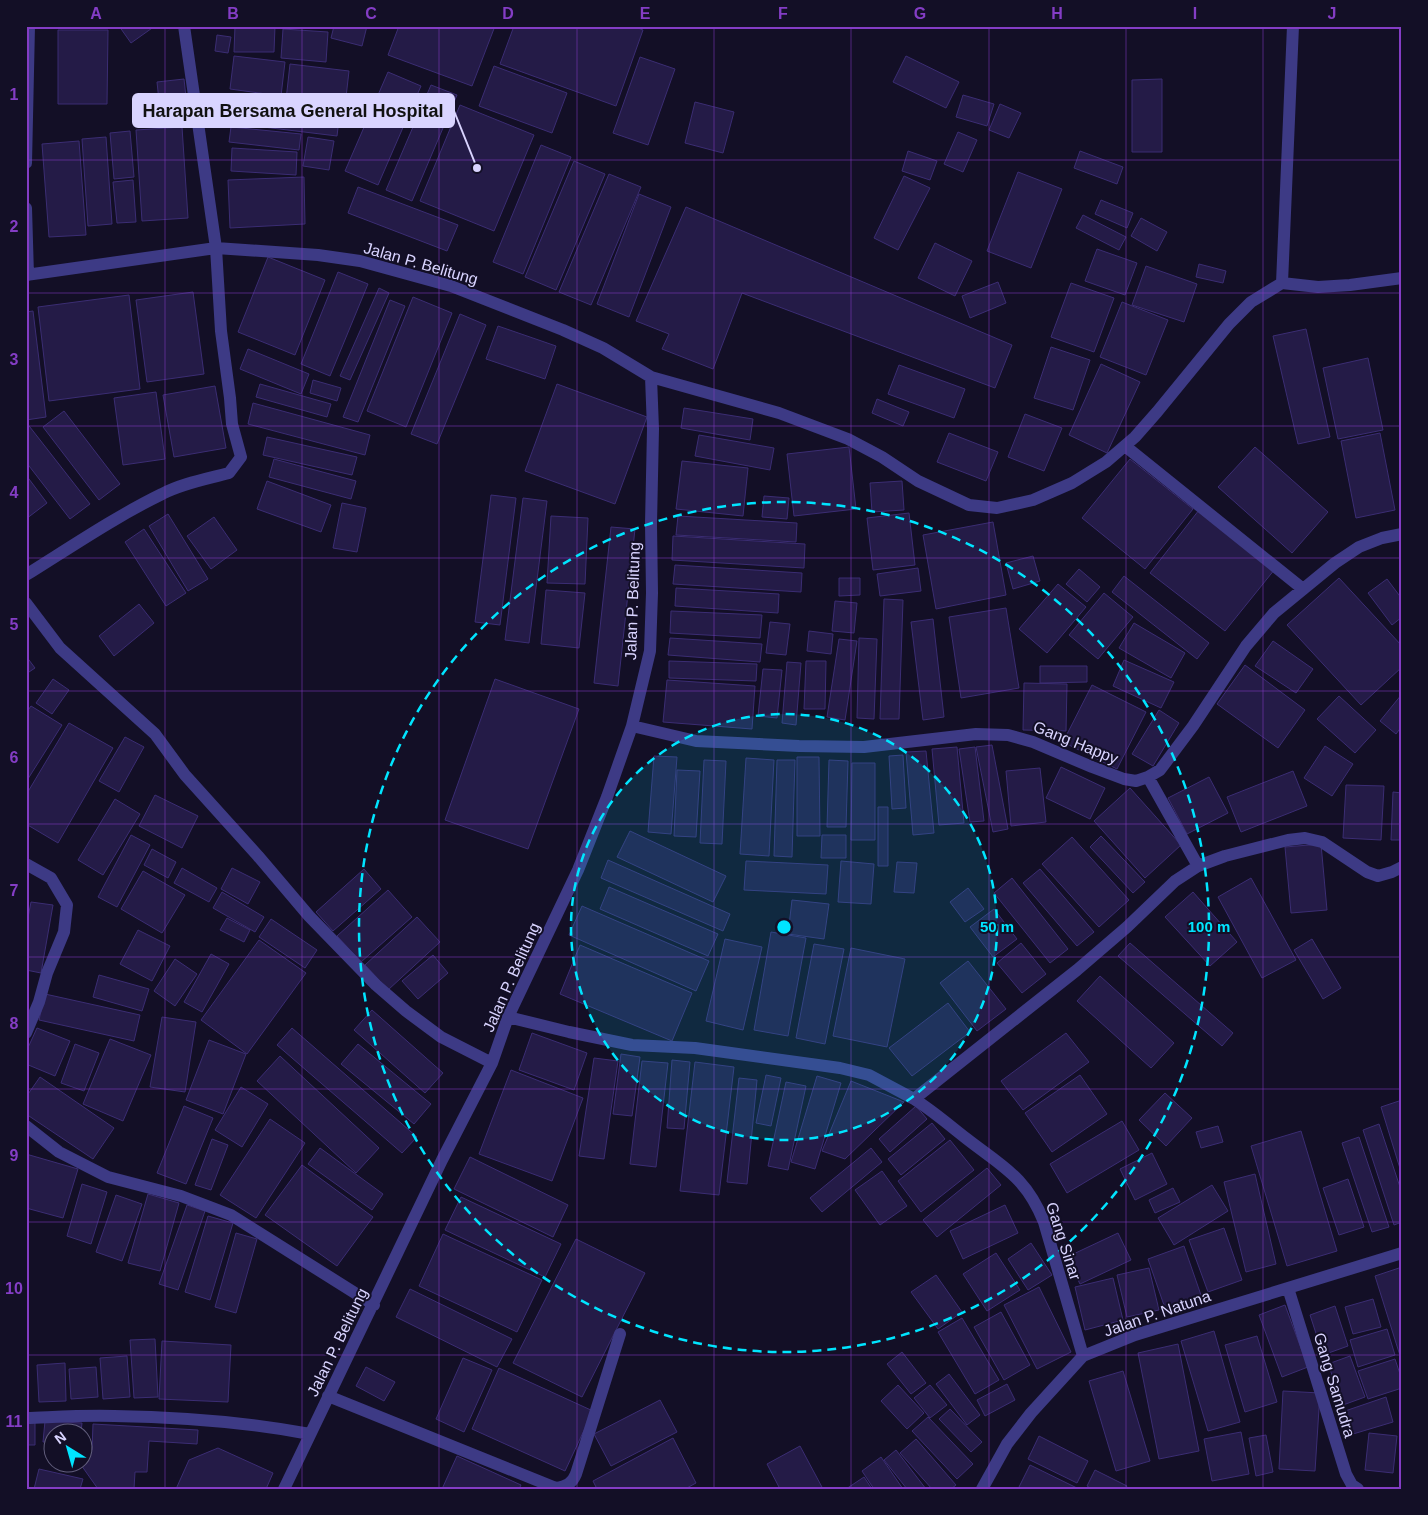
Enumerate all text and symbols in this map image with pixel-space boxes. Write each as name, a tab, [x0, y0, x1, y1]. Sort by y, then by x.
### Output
text: A	[90, 5, 102, 22]
text: B	[227, 5, 239, 22]
text: C	[365, 5, 377, 22]
text: D	[502, 5, 514, 22]
text: E	[640, 5, 651, 22]
text: F	[778, 5, 788, 22]
text: G	[914, 5, 926, 22]
text: H	[1051, 5, 1063, 22]
text: I	[1193, 5, 1197, 22]
text: J	[1328, 5, 1336, 22]
text: 1	[10, 86, 19, 103]
callout: Harapan Bersama General Hospital	[133, 94, 454, 127]
text: Harapan Bersama General Hospital	[142, 101, 444, 121]
text: 2	[10, 218, 19, 235]
street label: Jalan P. Belitung	[362, 239, 480, 288]
text: 3	[10, 351, 19, 368]
text: 4	[10, 484, 19, 501]
street label: Jalan P. Belitung	[622, 542, 643, 660]
text: 5	[10, 616, 19, 633]
street label: Gang Happy	[1031, 718, 1121, 767]
text: 6	[10, 749, 19, 766]
text: 7	[10, 882, 19, 899]
centre of rings	[775, 918, 793, 936]
text: 50 m	[980, 918, 1014, 935]
text: 100 m	[1188, 918, 1230, 935]
street label: Jalan P. Belitung	[480, 920, 543, 1035]
text: 8	[10, 1015, 19, 1032]
text: 9	[10, 1147, 19, 1164]
street label: Gang Sinar	[1043, 1200, 1084, 1283]
text: 10	[5, 1280, 23, 1297]
street label: Jalan P. Belitung	[304, 1285, 371, 1399]
street label: Jalan P. Natuna	[1102, 1287, 1213, 1340]
street label: Gang Samudra	[1311, 1331, 1359, 1440]
text: 11	[6, 1413, 23, 1430]
north arrow	[42, 1422, 92, 1472]
text: N	[51, 1428, 69, 1447]

